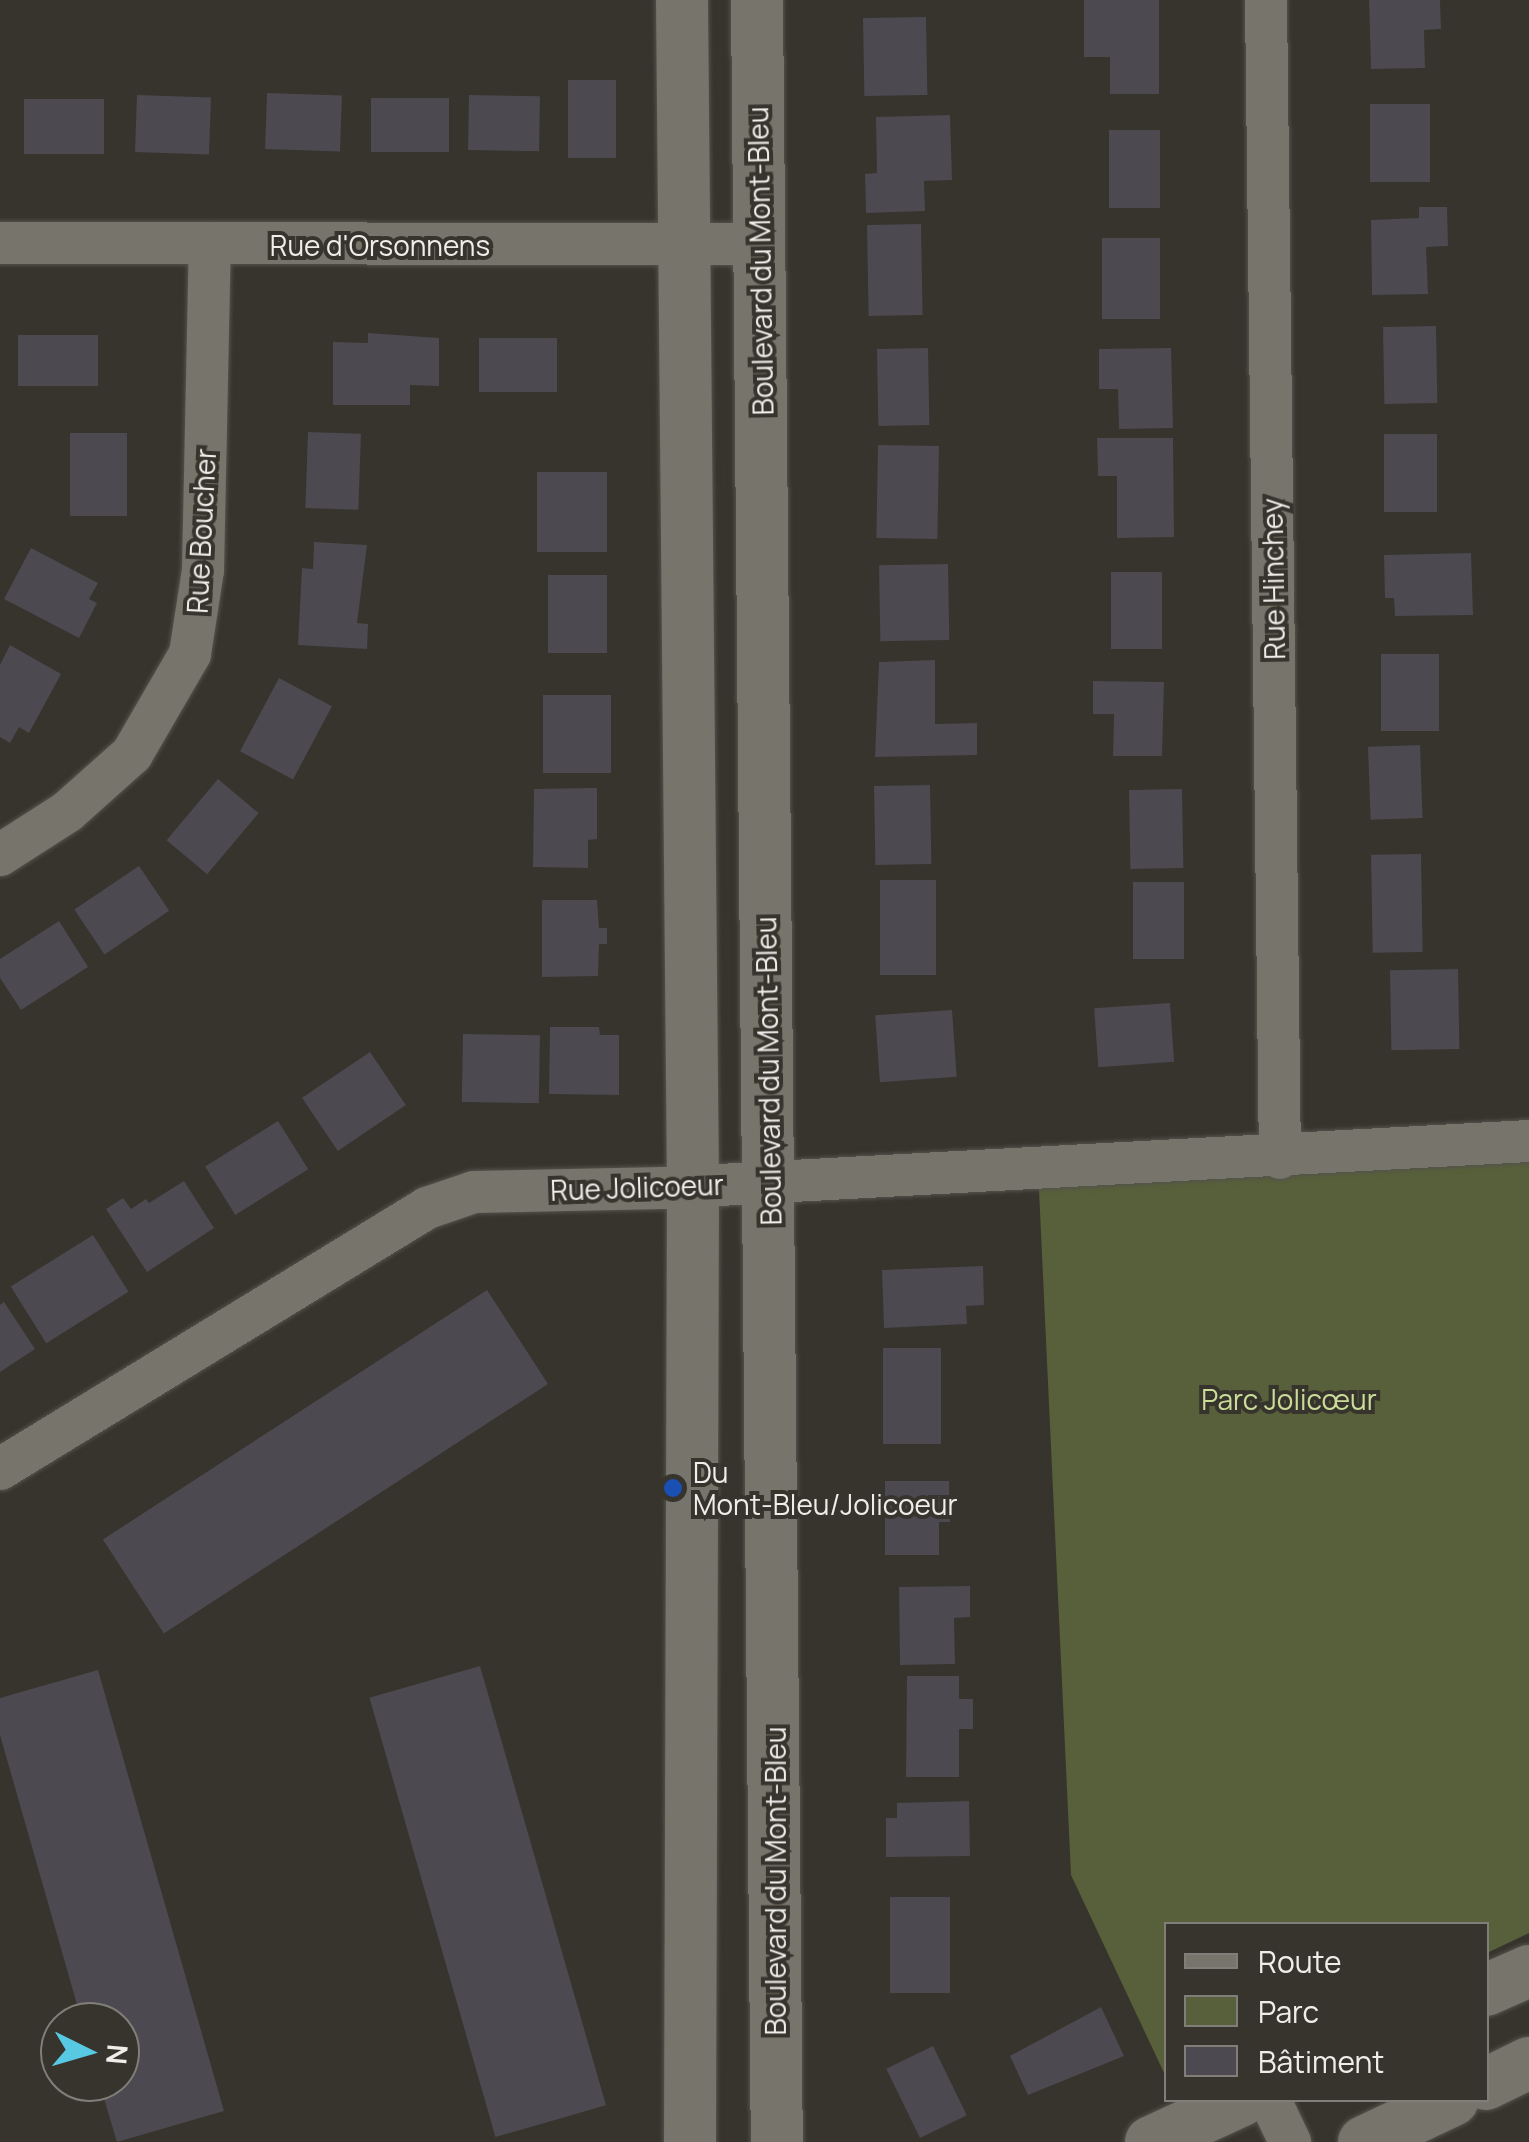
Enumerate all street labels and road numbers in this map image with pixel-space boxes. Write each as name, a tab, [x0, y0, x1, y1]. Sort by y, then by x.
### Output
street label: Boulevard du Mont-Bleu	[741, 106, 779, 416]
street label: Rue d'Orsonnens	[270, 228, 490, 262]
street label: Rue Boucher	[180, 448, 222, 614]
street label: Rue Hinchey	[1255, 498, 1291, 660]
street label: Boulevard du Mont-Bleu	[749, 916, 787, 1226]
street label: Rue Jolicoeur	[550, 1167, 724, 1207]
street label: Boulevard du Mont-Bleu	[758, 1727, 792, 2035]

